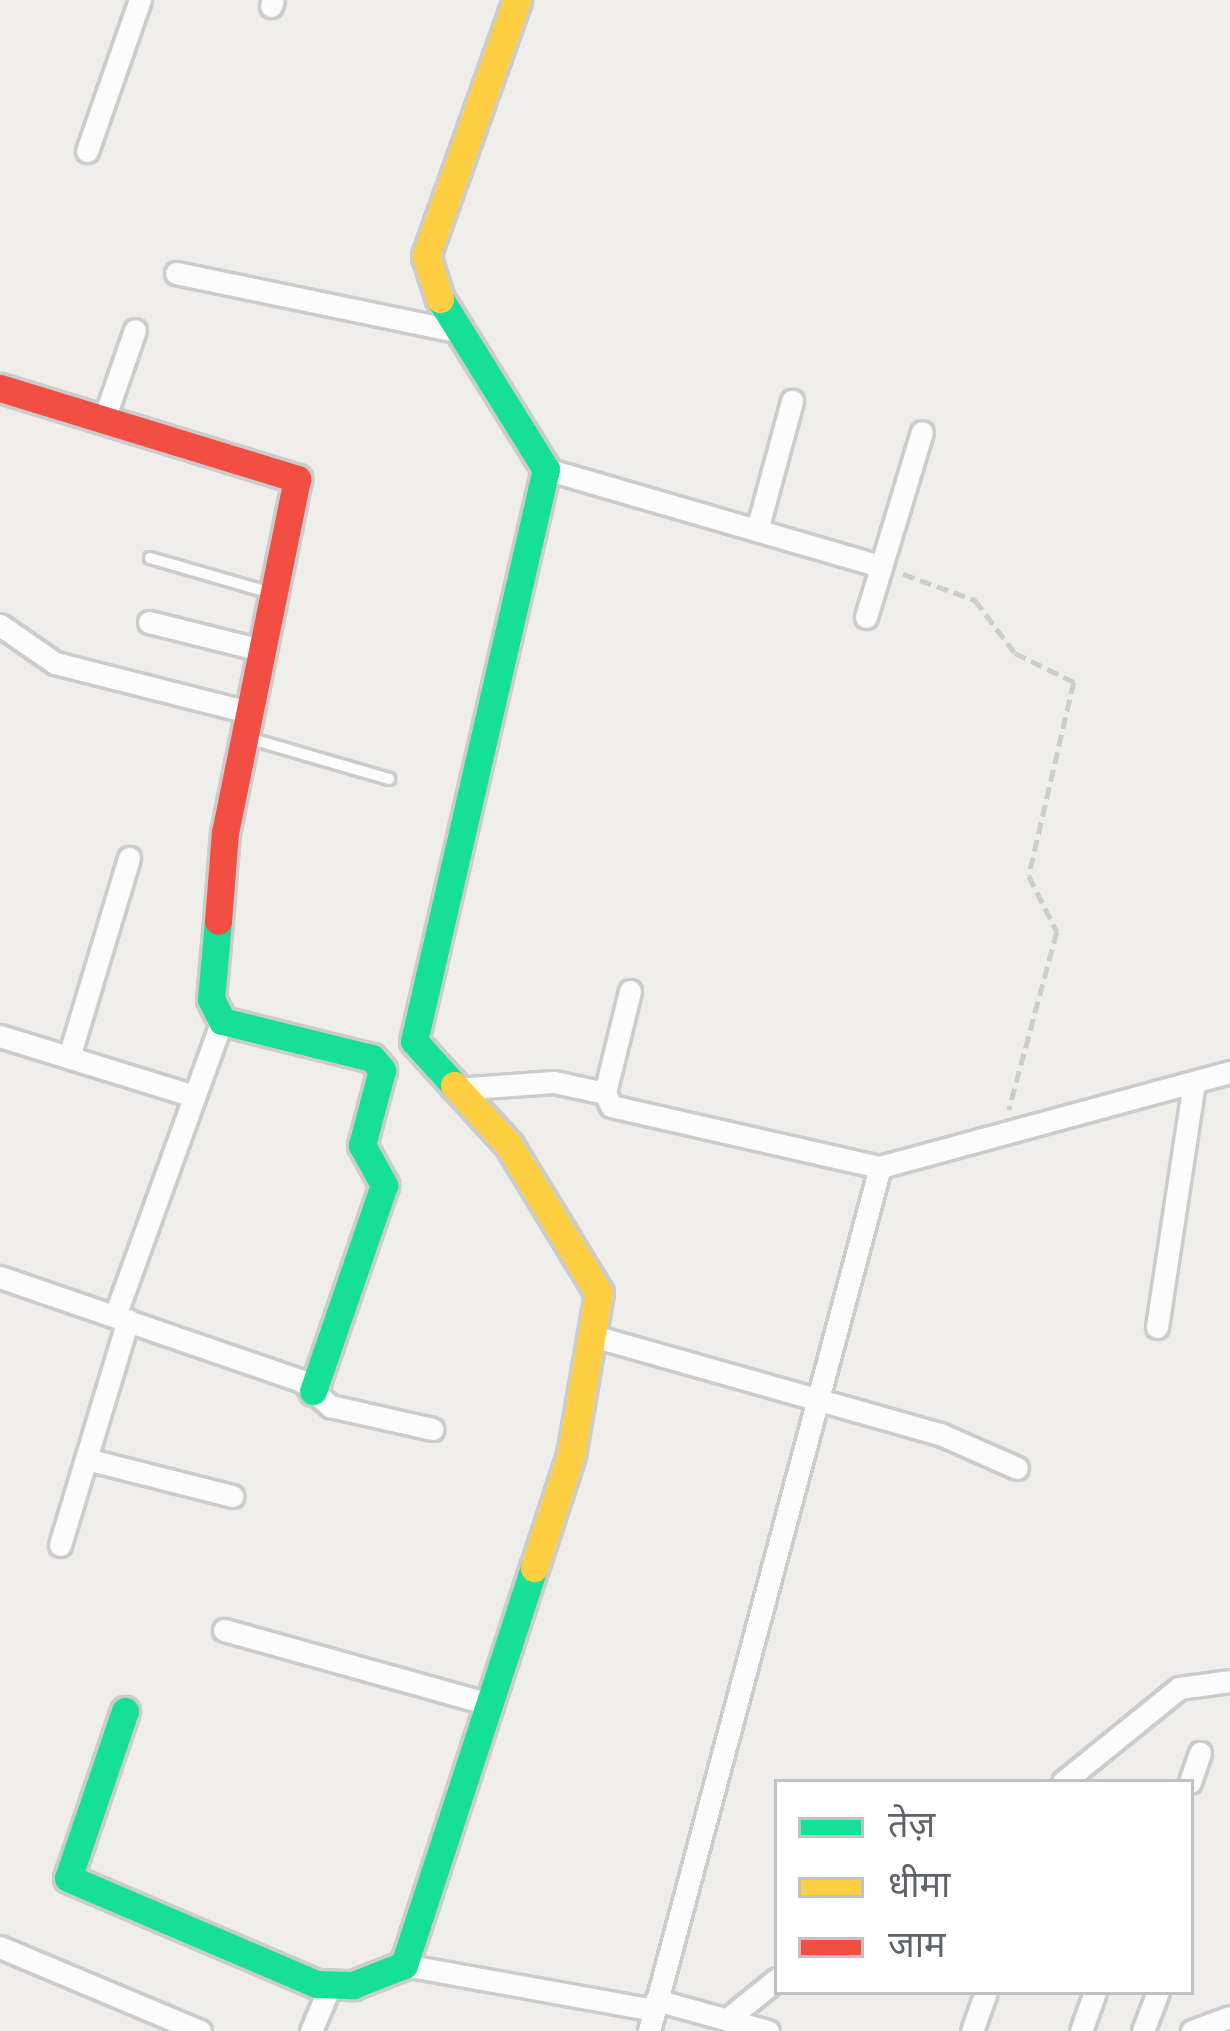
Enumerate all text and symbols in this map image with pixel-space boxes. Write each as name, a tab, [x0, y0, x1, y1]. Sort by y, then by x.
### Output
legend	[774, 1779, 1194, 1995]
text: तेज़	[888, 1803, 935, 1848]
text: धीमा	[888, 1863, 950, 1908]
text: जाम	[888, 1923, 946, 1968]

